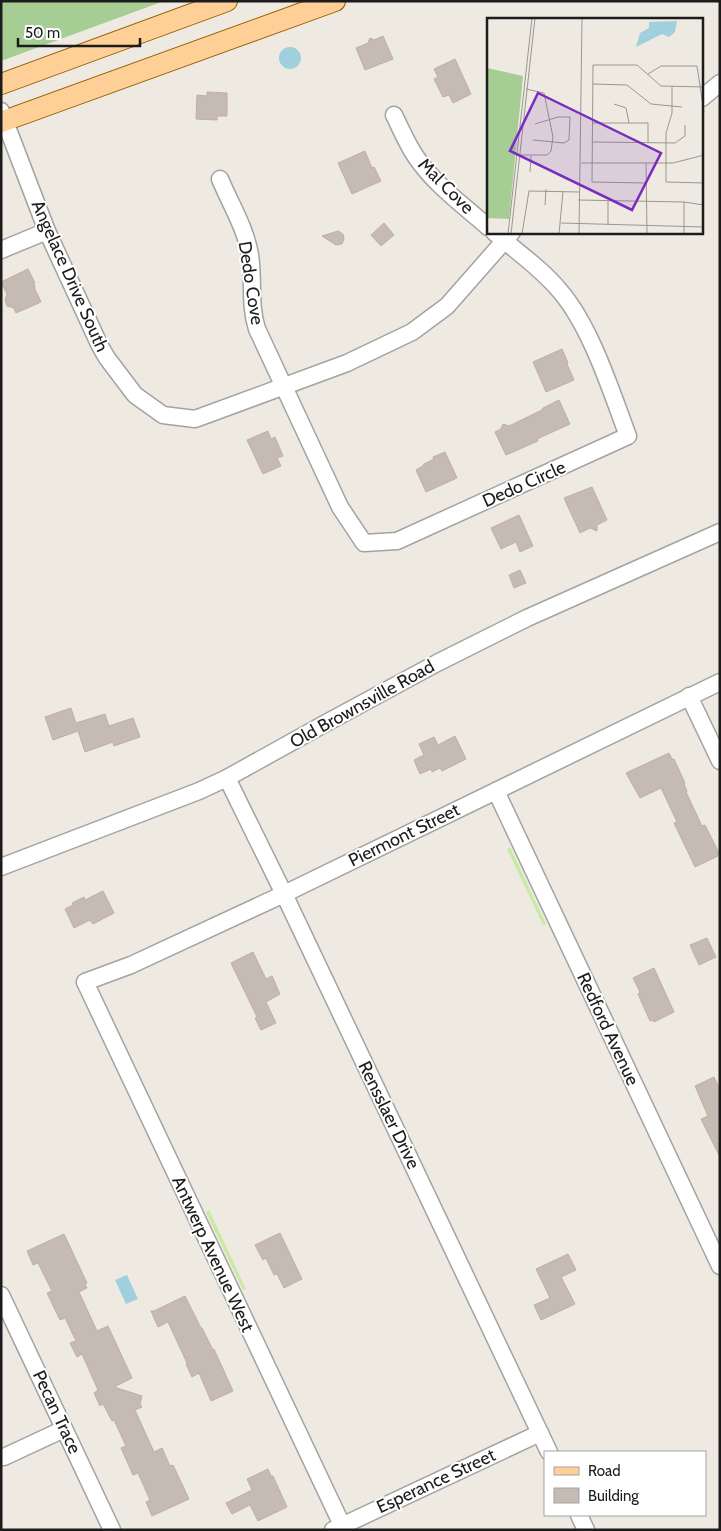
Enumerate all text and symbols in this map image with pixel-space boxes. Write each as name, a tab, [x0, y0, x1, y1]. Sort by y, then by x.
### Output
scale bar	[18, 15, 140, 47]
inset map	[487, 18, 704, 234]
text: 50 m	[25, 24, 60, 42]
street label: Mal Cove	[413, 153, 479, 219]
street label: Angelace Drive South	[27, 197, 113, 355]
street label: Dedo Cove	[234, 239, 268, 327]
street label: Dedo Circle	[479, 456, 569, 512]
street label: Old Brownsville Road	[286, 655, 438, 753]
street label: Piermont Street	[345, 799, 463, 871]
street label: Redford Avenue	[572, 969, 644, 1089]
street label: Rensslaer Drive	[353, 1058, 425, 1172]
street label: Antwerp Avenue West	[167, 1173, 259, 1335]
street label: Pecan Trace	[28, 1367, 86, 1457]
street label: Esperance Street	[373, 1444, 499, 1518]
legend	[544, 1451, 706, 1516]
text: Road	[588, 1462, 621, 1480]
text: Building	[588, 1487, 639, 1505]

